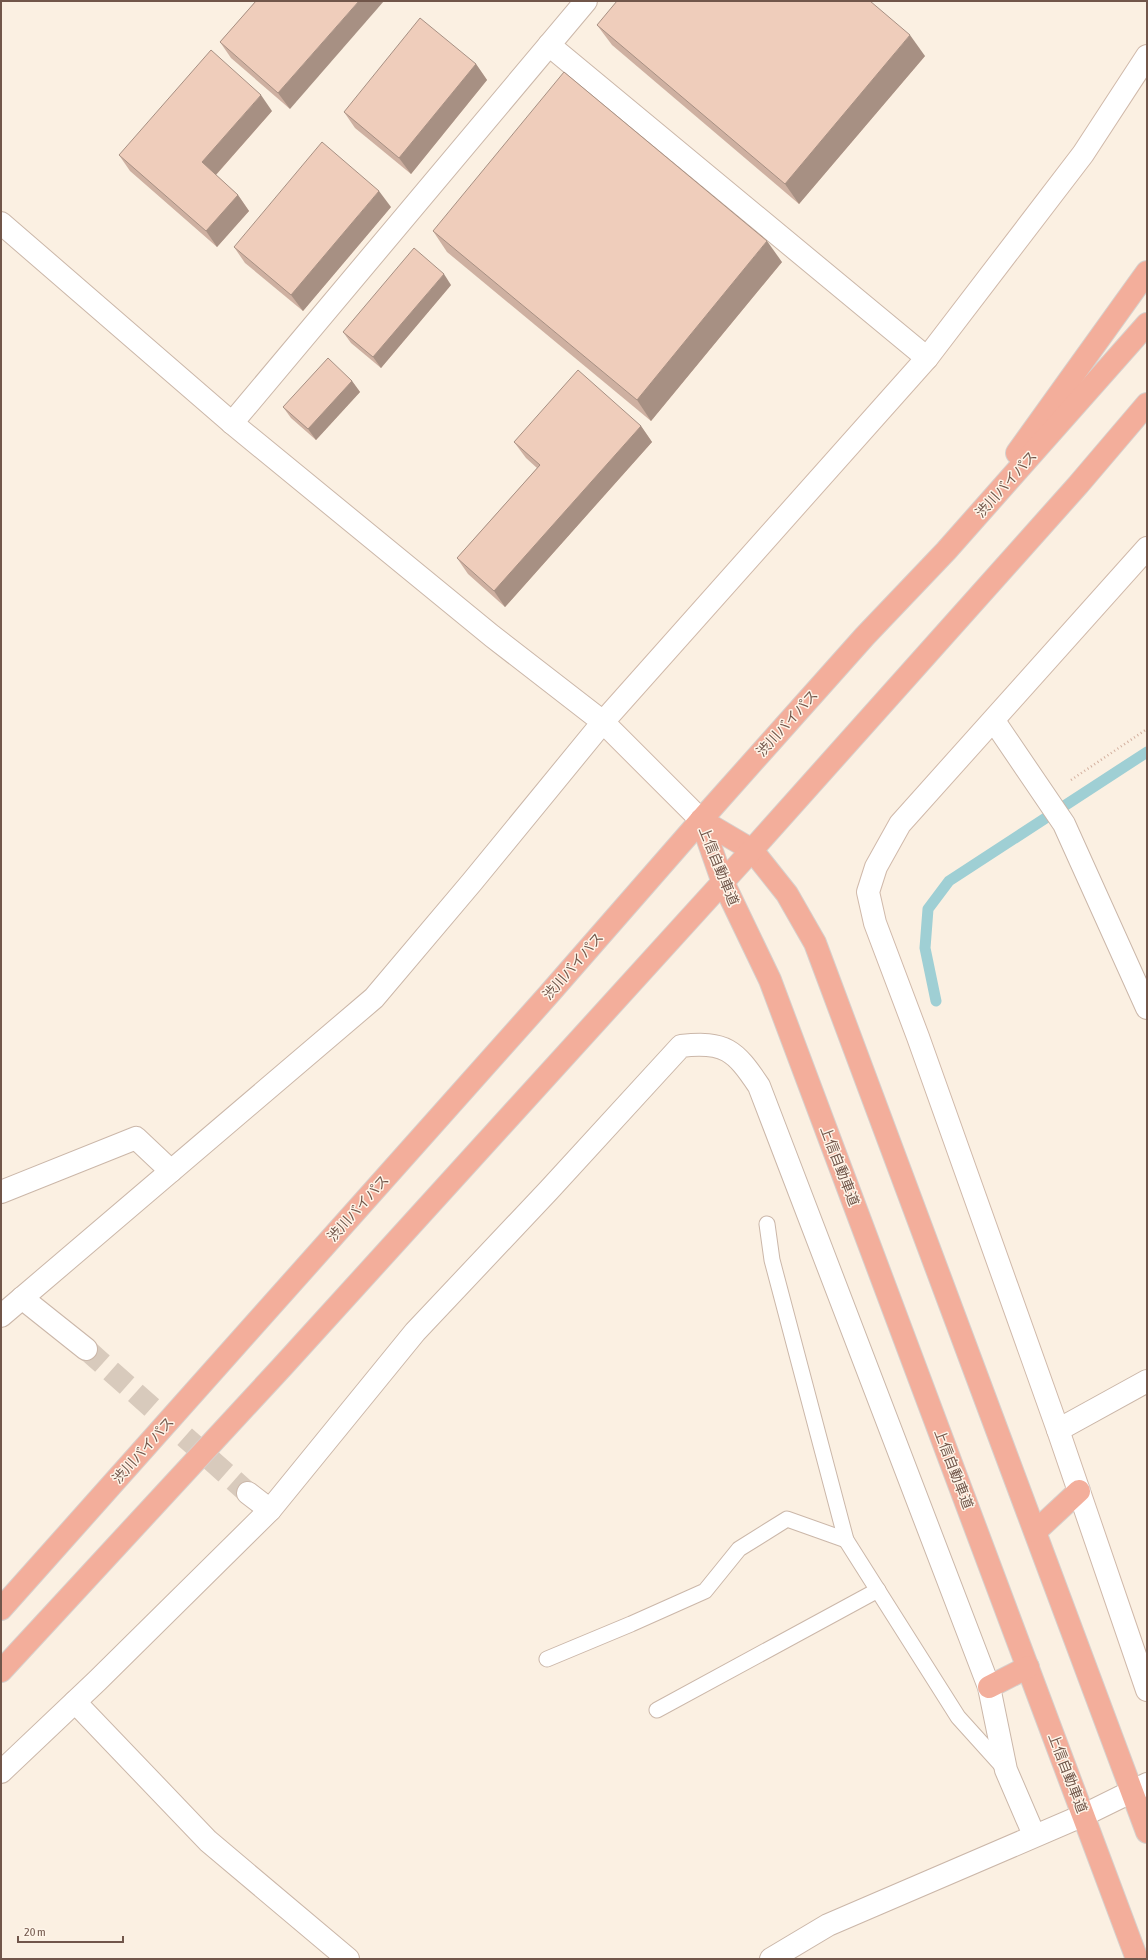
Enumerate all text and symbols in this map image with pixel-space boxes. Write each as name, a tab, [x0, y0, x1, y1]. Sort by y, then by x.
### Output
street label: 渋川バイパス	[972, 448, 1040, 520]
street label: 渋川バイパス	[753, 687, 821, 759]
street label: 上信自動車道	[696, 824, 742, 908]
street label: 渋川バイパス	[539, 929, 607, 1003]
street label: 上信自動車道	[817, 1124, 863, 1208]
street label: 渋川バイパス	[324, 1172, 392, 1244]
street label: 渋川バイパス	[109, 1414, 177, 1486]
street label: 上信自動車道	[931, 1427, 977, 1511]
street label: 上信自動車道	[1045, 1731, 1091, 1815]
scale bar	[18, 1918, 123, 1944]
text: 20 m	[24, 1925, 46, 1939]

